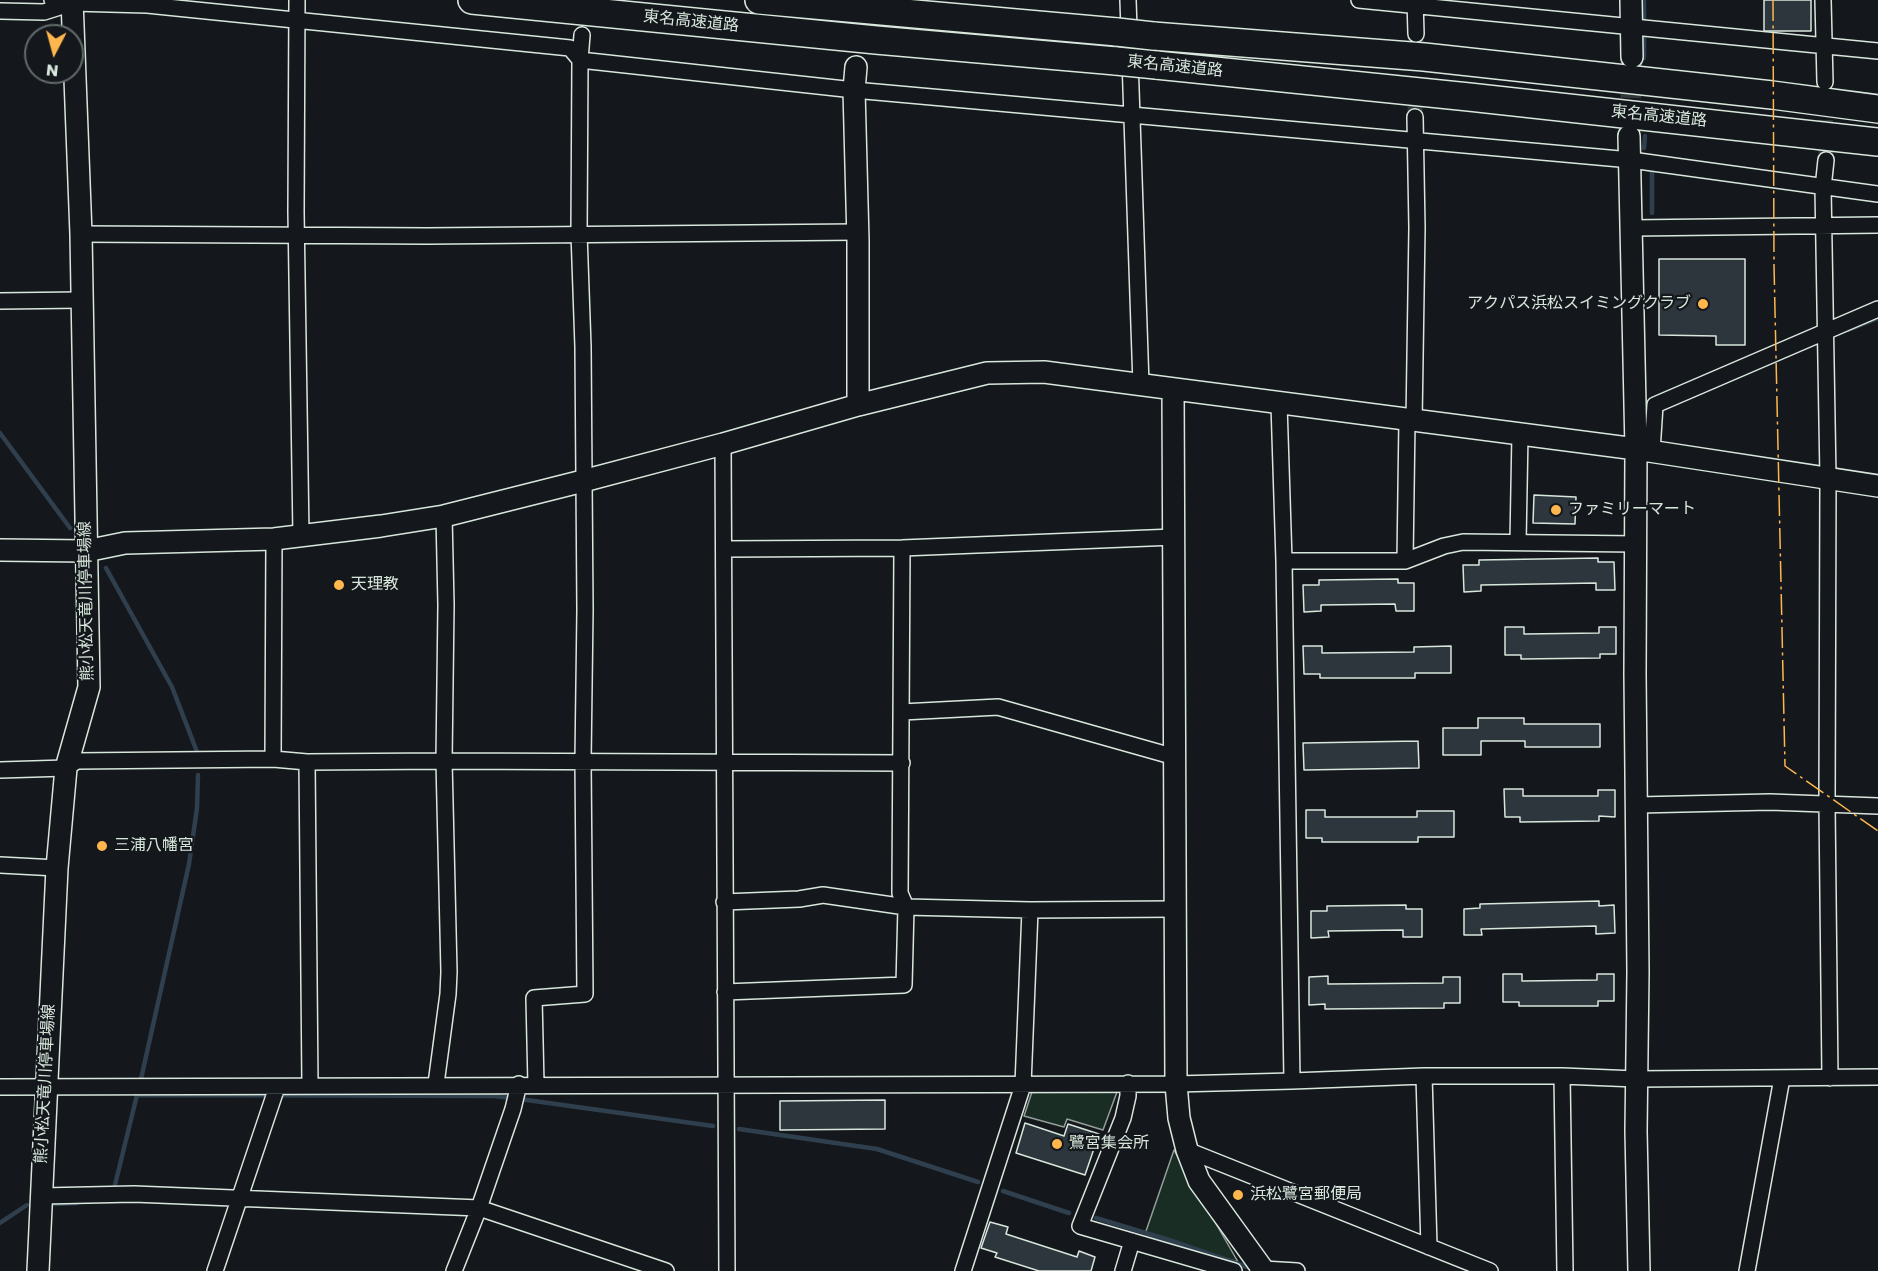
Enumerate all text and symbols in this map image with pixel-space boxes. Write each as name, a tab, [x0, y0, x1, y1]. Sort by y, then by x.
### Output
street label: 東名高速道路	[642, 7, 740, 37]
north arrow	[24, 24, 84, 84]
street label: 東名高速道路	[1126, 52, 1224, 82]
text: N	[45, 58, 59, 82]
street label: 東名高速道路	[1610, 102, 1708, 132]
place label: アクパス浜松スイミングクラブ	[1467, 294, 1691, 314]
marker: アクパス浜松スイミングクラブ	[1696, 297, 1710, 311]
place label: ファミリーマート	[1568, 500, 1696, 520]
marker: ファミリーマート	[1549, 503, 1563, 517]
street label: 熊小松天竜川停車場線	[76, 521, 98, 681]
place label: 天理教	[351, 575, 399, 595]
marker: 天理教	[332, 578, 346, 592]
place label: 三浦八幡宮	[114, 836, 194, 856]
marker: 三浦八幡宮	[95, 839, 109, 853]
street label: 熊小松天竜川停車場線	[32, 1004, 60, 1164]
place label: 鷺宮集会所	[1069, 1134, 1149, 1154]
marker: 鷺宮集会所	[1050, 1137, 1064, 1151]
place label: 浜松鷺宮郵便局	[1250, 1185, 1362, 1205]
marker: 浜松鷺宮郵便局	[1231, 1188, 1245, 1202]

